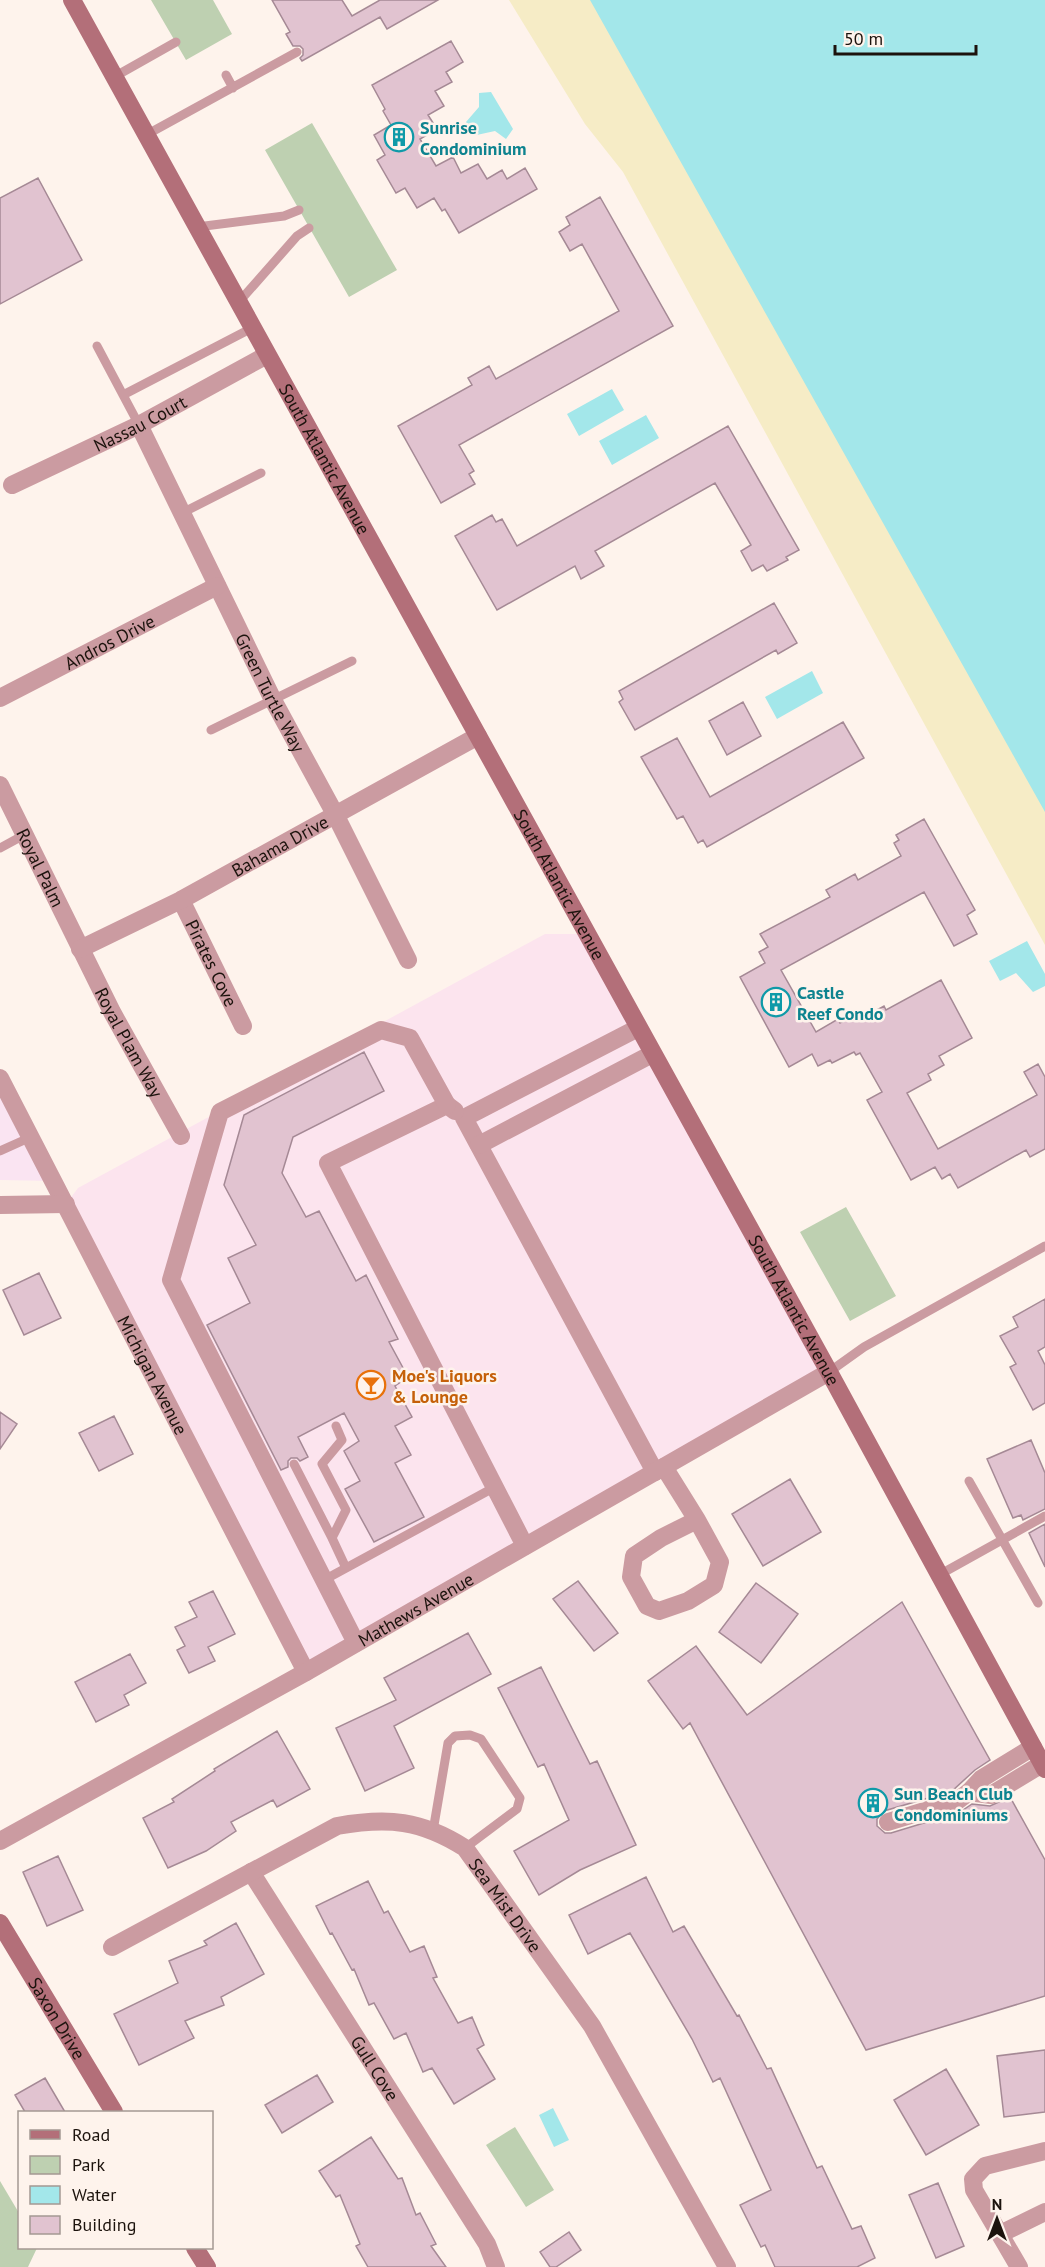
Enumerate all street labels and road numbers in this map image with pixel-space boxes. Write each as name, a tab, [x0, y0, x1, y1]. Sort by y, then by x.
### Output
street label: South Atlantic Avenue	[274, 379, 376, 538]
street label: Nassau Court	[90, 390, 190, 456]
street label: Andros Drive	[60, 609, 158, 674]
street label: Green Turtle Way	[231, 629, 311, 756]
street label: South Atlantic Avenue	[509, 805, 611, 964]
street label: Bahama Drive	[227, 810, 332, 881]
street label: Royal Palm	[12, 824, 70, 911]
street label: Pirates Cove	[181, 915, 243, 1010]
street label: Royal Plam Way	[90, 984, 169, 1102]
street label: South Atlantic Avenue	[744, 1230, 845, 1389]
street label: Michigan Avenue	[113, 1311, 193, 1438]
street label: Mathews Avenue	[354, 1567, 478, 1651]
street label: Sea Mist Drive	[464, 1853, 547, 1956]
street label: Saxon Drive	[24, 1973, 91, 2063]
street label: Gull Cove	[346, 2031, 404, 2105]

